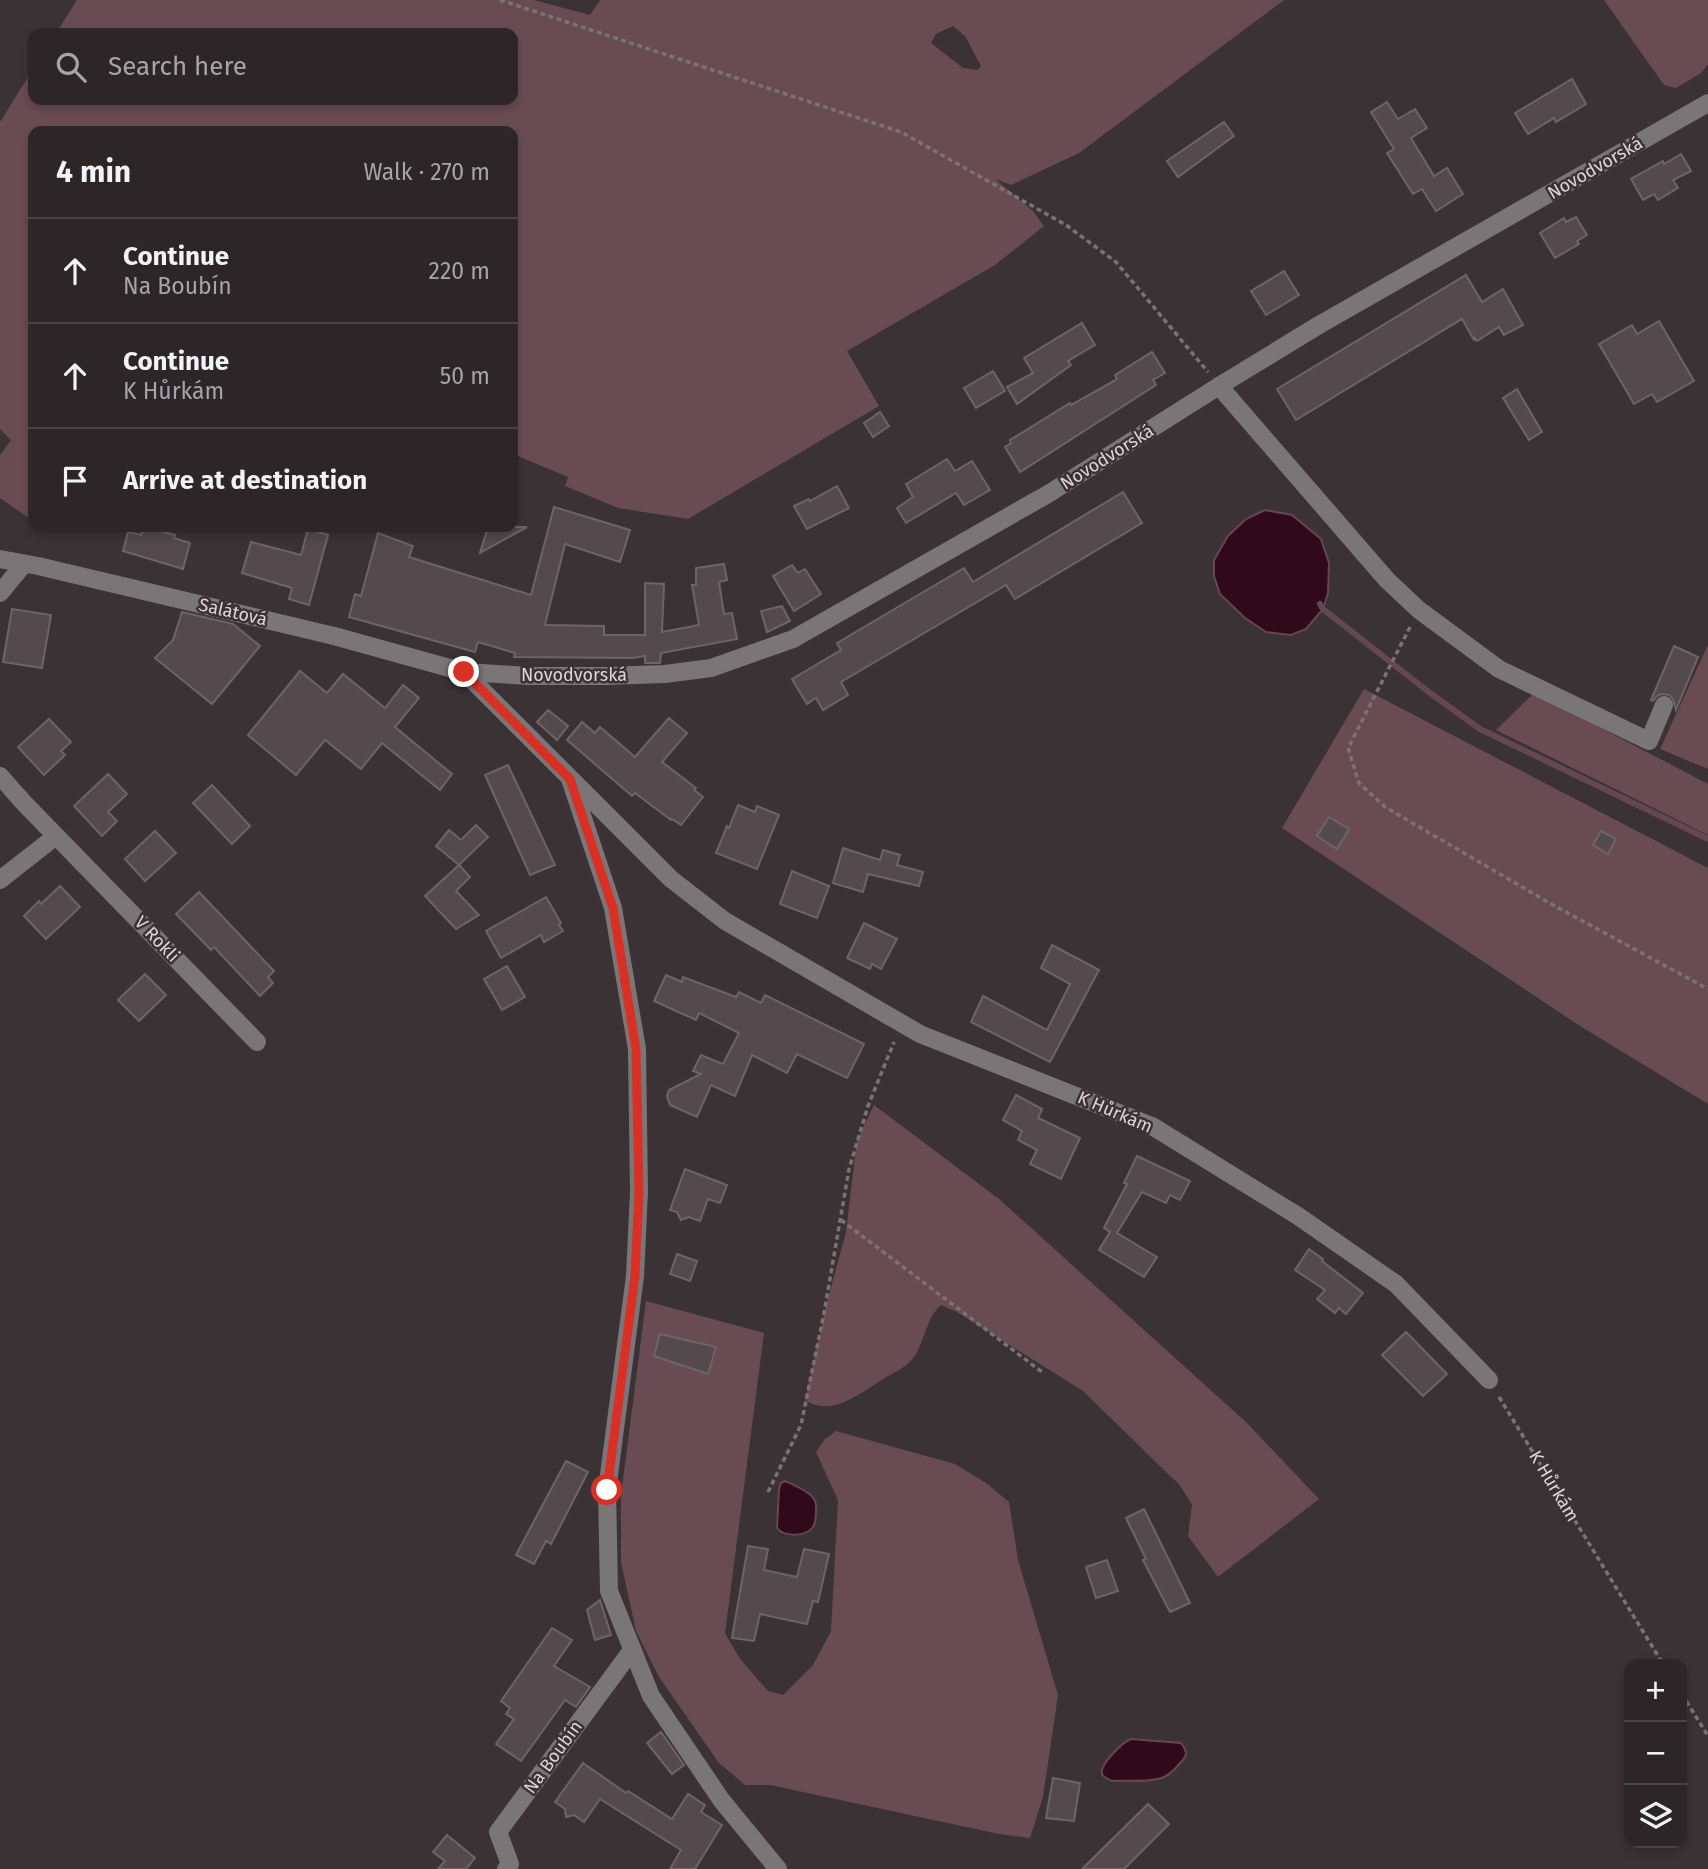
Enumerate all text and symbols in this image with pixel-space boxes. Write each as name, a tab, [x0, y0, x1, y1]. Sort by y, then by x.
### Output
search box	[28, 28, 518, 105]
icon: search	[52, 48, 90, 86]
text: Search here	[108, 51, 247, 82]
street label: Novodvorská	[1544, 132, 1646, 204]
text: 4 min	[56, 154, 131, 190]
text: Walk · 270 m	[363, 158, 490, 186]
text: Continue	[123, 241, 229, 272]
icon: ahead	[56, 252, 94, 290]
text: 220 m	[429, 257, 490, 285]
text: Na Boubín	[123, 272, 232, 300]
text: Continue	[123, 346, 229, 377]
icon: ahead	[56, 357, 94, 395]
text: 50 m	[440, 362, 490, 390]
text: K Hůrkám	[123, 377, 224, 405]
street label: Novodvorská	[1056, 420, 1158, 494]
icon: arrive	[56, 462, 94, 500]
text: Arrive at destination	[123, 465, 367, 496]
street label: Salátová	[197, 593, 269, 631]
route end	[448, 656, 479, 687]
street label: Novodvorská	[521, 664, 627, 686]
street label: V Rokli	[130, 911, 184, 967]
street label: K Hůrkám	[1074, 1086, 1156, 1138]
street label: K Hůrkám	[1524, 1446, 1584, 1526]
route start	[591, 1474, 622, 1505]
map controls	[1624, 1659, 1687, 1848]
button: +	[1624, 1659, 1687, 1722]
street label: Na Boubín	[519, 1716, 587, 1798]
button: −	[1624, 1722, 1687, 1785]
button: layers	[1624, 1785, 1687, 1848]

